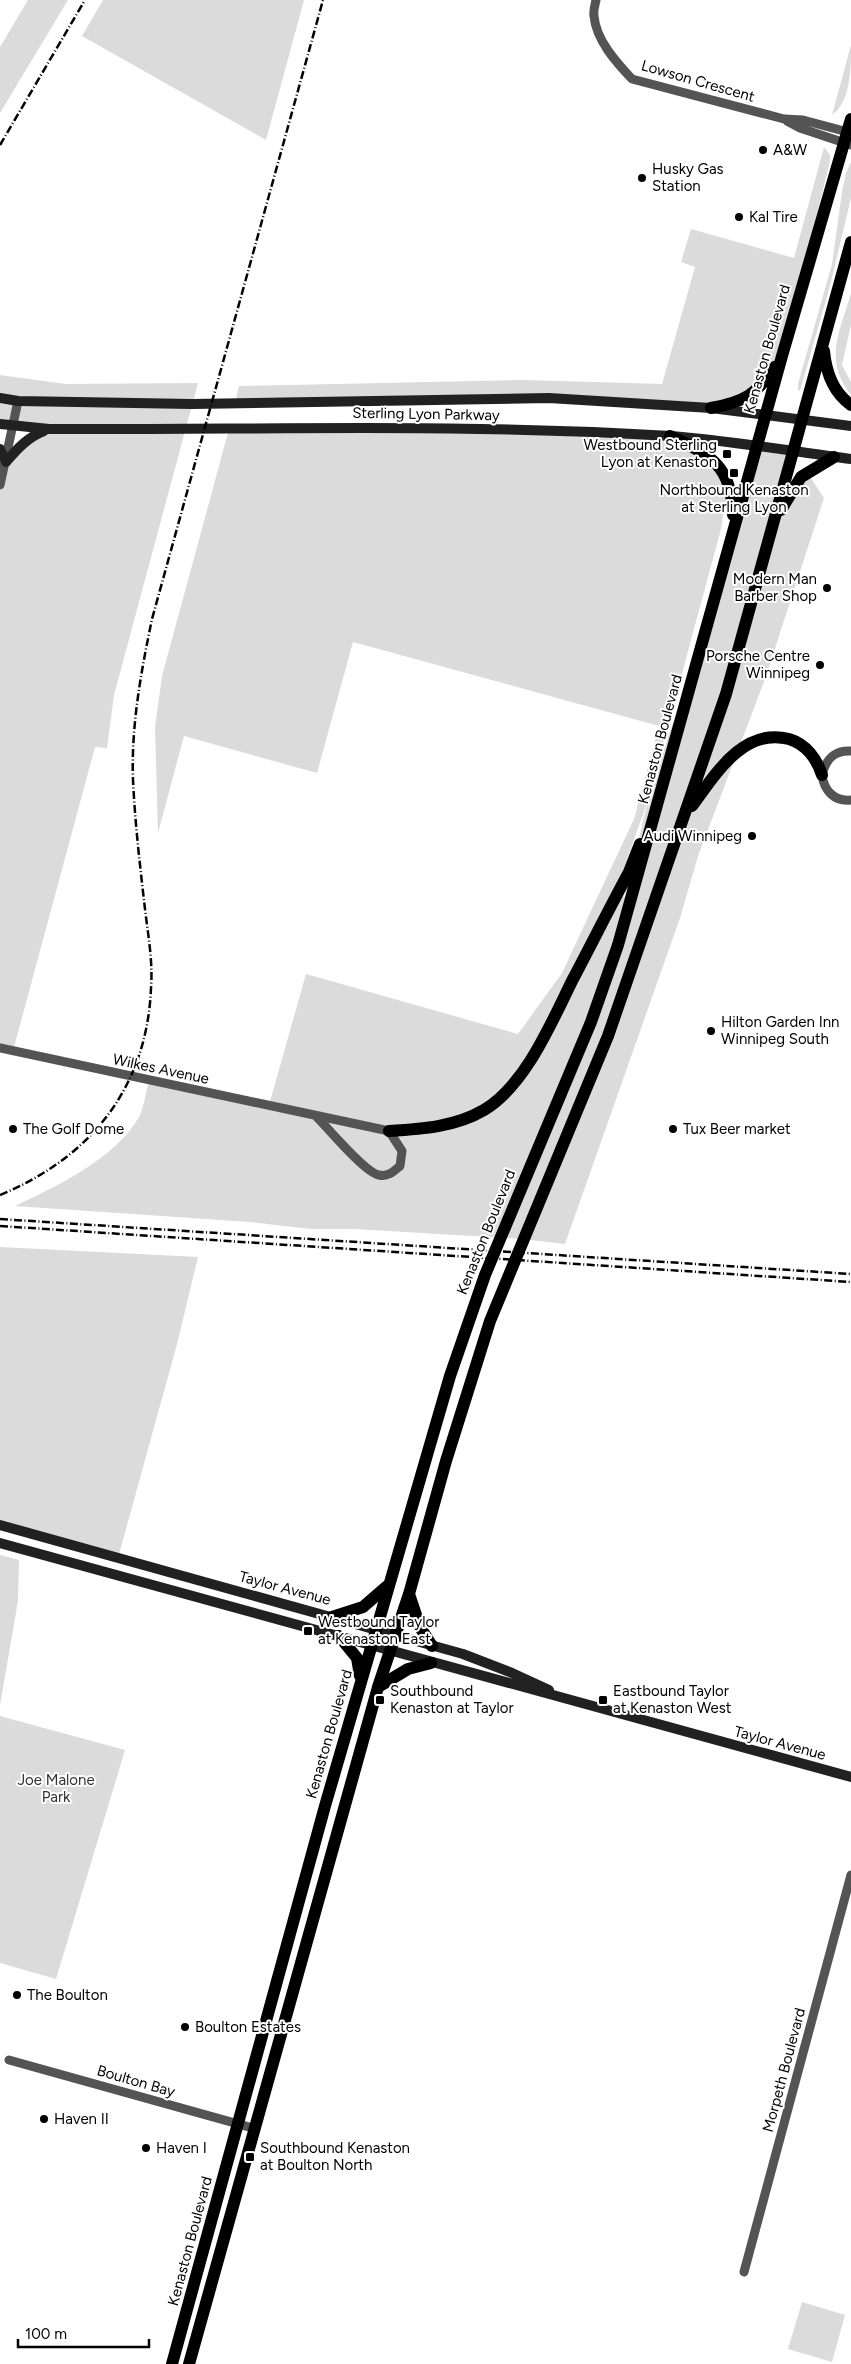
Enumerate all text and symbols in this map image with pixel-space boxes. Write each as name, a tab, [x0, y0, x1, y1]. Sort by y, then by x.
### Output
street label: Lowson Crescent	[639, 56, 757, 106]
place label: A&W	[773, 141, 808, 159]
marker: A&W	[757, 144, 769, 156]
place label: Husky Gas Station	[652, 160, 724, 195]
marker: Husky Gas Station	[636, 172, 648, 184]
place label: Kal Tire	[749, 208, 798, 226]
marker: Kal Tire	[733, 211, 745, 223]
street label: Kenaston Boulevard	[740, 282, 794, 416]
street label: Sterling Lyon Parkway	[352, 404, 500, 424]
place label: Westbound Sterling Lyon at Kenaston	[584, 436, 717, 471]
marker: Westbound Sterling Lyon at Kenaston	[721, 448, 733, 460]
marker: Northbound Kenaston at Sterling Lyon	[728, 467, 740, 479]
place label: Northbound Kenaston at Sterling Lyon	[659, 481, 809, 516]
place label: Modern Man Barber Shop	[733, 570, 817, 605]
marker: Modern Man Barber Shop	[821, 582, 833, 594]
place label: Porsche Centre Winnipeg	[706, 647, 810, 682]
marker: Porsche Centre Winnipeg	[814, 659, 826, 671]
street label: Kenaston Boulevard	[634, 672, 686, 806]
place label: Audi Winnipeg	[644, 827, 742, 845]
marker: Audi Winnipeg	[746, 830, 758, 842]
place label: Hilton Garden Inn Winnipeg South	[721, 1013, 839, 1048]
marker: Hilton Garden Inn Winnipeg South	[705, 1025, 717, 1037]
street label: Wilkes Avenue	[111, 1050, 211, 1088]
place label: The Golf Dome	[23, 1120, 124, 1138]
place label: Tux Beer market	[683, 1120, 791, 1138]
marker: The Golf Dome	[7, 1123, 19, 1135]
marker: Tux Beer market	[667, 1123, 679, 1135]
street label: Kenaston Boulevard	[453, 1167, 519, 1297]
street label: Taylor Avenue	[237, 1567, 333, 1609]
place label: Westbound Taylor at Kenaston East	[318, 1613, 439, 1648]
marker: Westbound Taylor at Kenaston East	[302, 1625, 314, 1637]
street label: Kenaston Boulevard	[302, 1667, 356, 1801]
place label: Southbound Kenaston at Taylor	[390, 1682, 514, 1717]
place label: Eastbound Taylor at Kenaston West	[613, 1682, 732, 1717]
marker: Southbound Kenaston at Taylor	[374, 1694, 386, 1706]
marker: Eastbound Taylor at Kenaston West	[597, 1694, 609, 1706]
street label: Taylor Avenue	[732, 1722, 828, 1764]
park label: Joe Malone Park	[17, 1771, 95, 1806]
place label: The Boulton	[27, 1986, 108, 2004]
marker: The Boulton	[11, 1989, 23, 2001]
street label: Morpeth Boulevard	[759, 2006, 809, 2134]
place label: Boulton Estates	[195, 2018, 301, 2036]
marker: Boulton Estates	[179, 2021, 191, 2033]
street label: Boulton Bay	[95, 2061, 177, 2101]
place label: Haven II	[54, 2110, 109, 2128]
marker: Haven II	[38, 2113, 50, 2125]
place label: Haven I	[156, 2139, 207, 2157]
place label: Southbound Kenaston at Boulton North	[260, 2139, 410, 2174]
marker: Haven I	[140, 2142, 152, 2154]
marker: Southbound Kenaston at Boulton North	[244, 2151, 256, 2163]
street label: Kenaston Boulevard	[164, 2174, 216, 2308]
scale bar	[18, 2316, 149, 2348]
text: 100 m	[25, 2325, 67, 2343]

